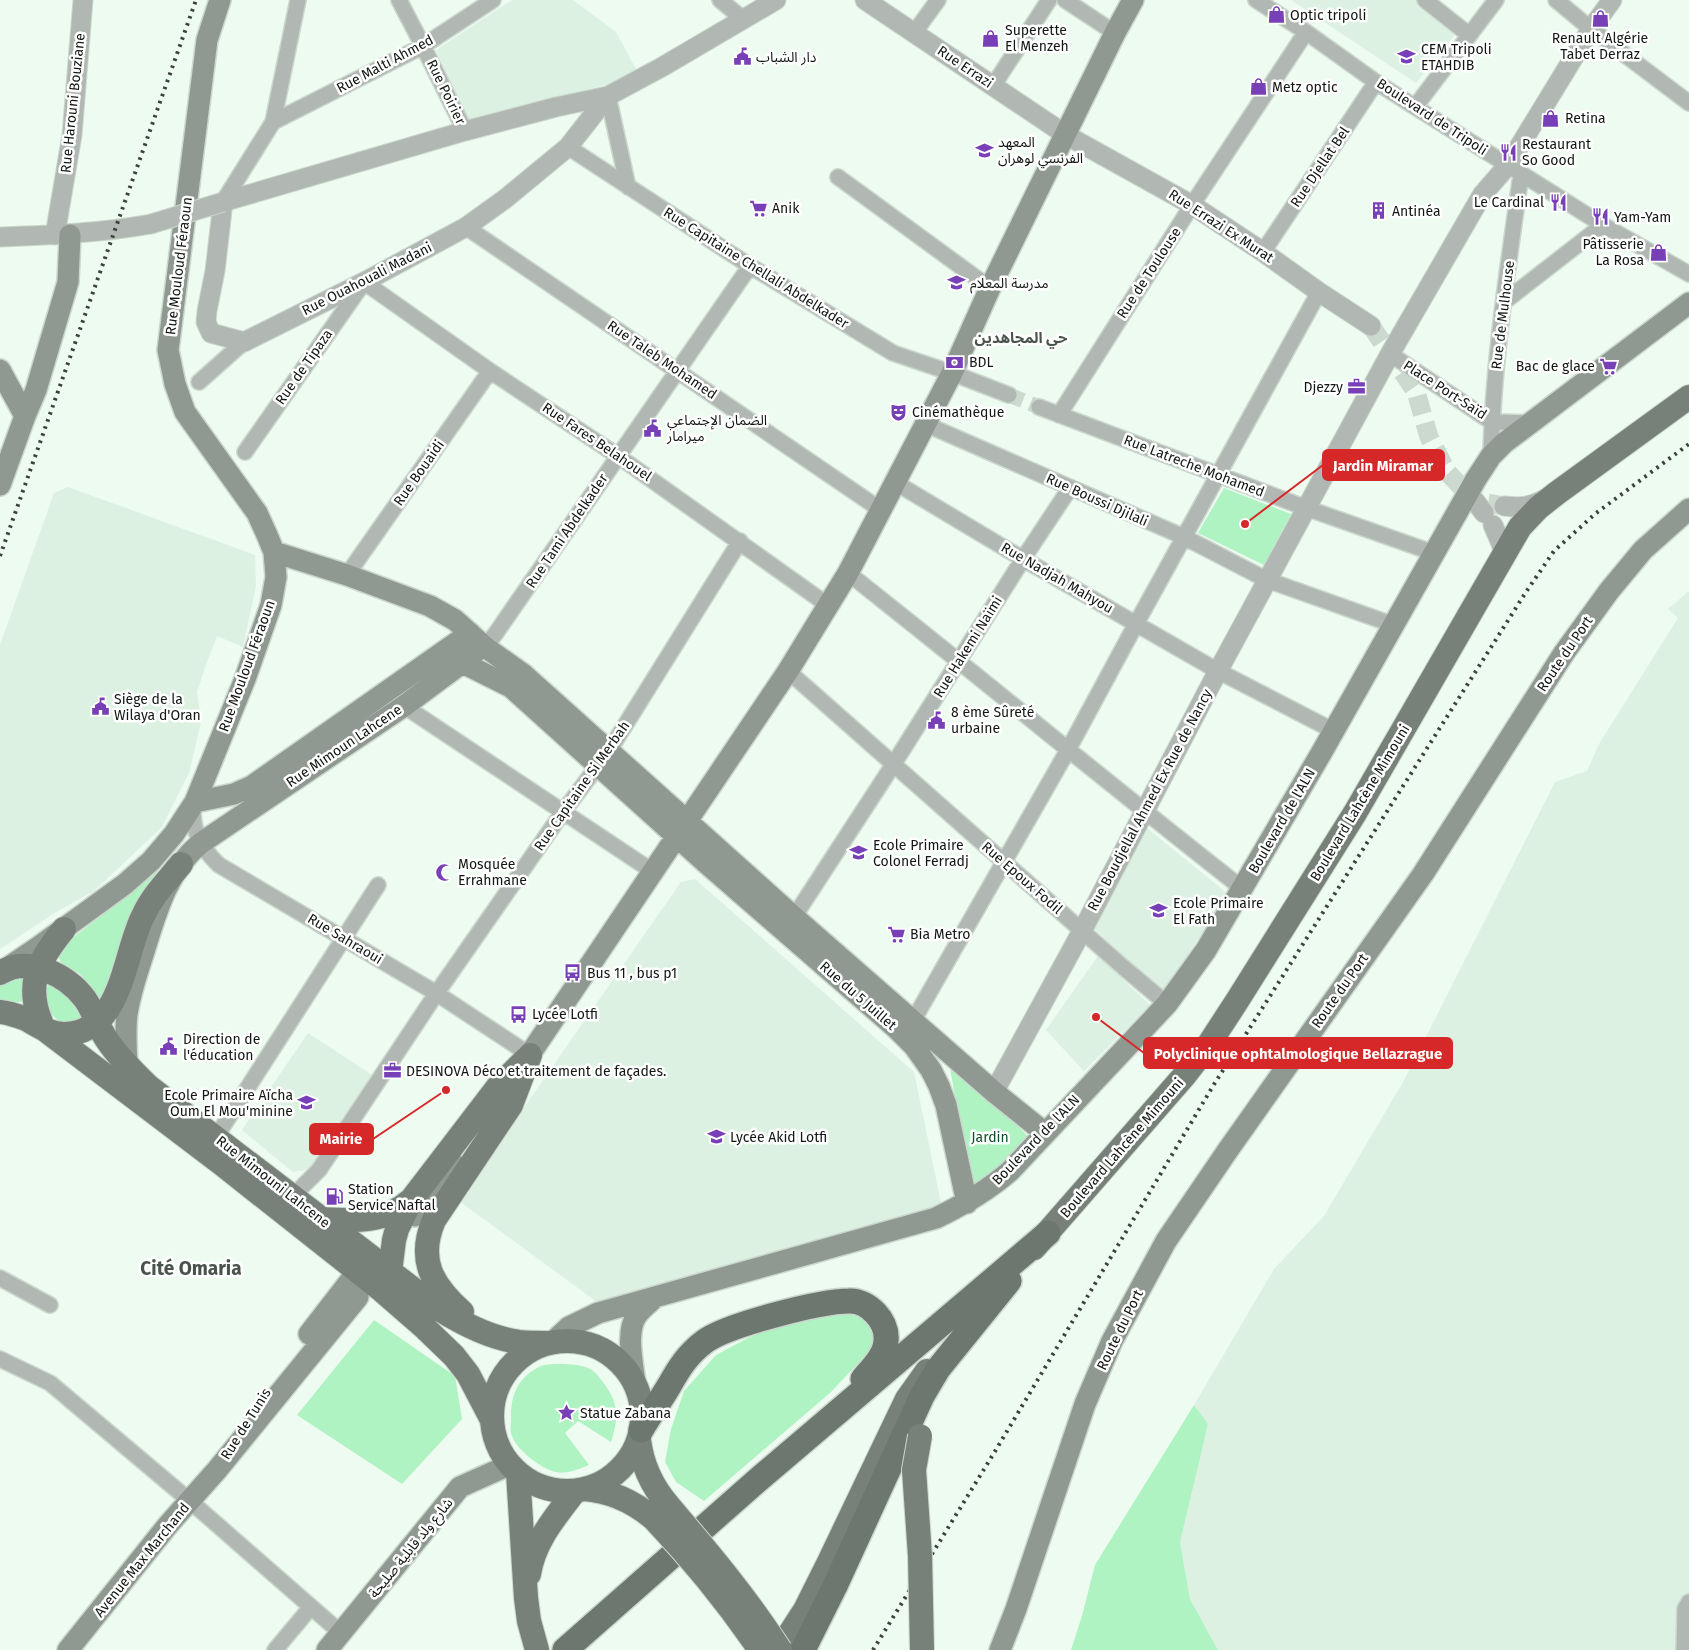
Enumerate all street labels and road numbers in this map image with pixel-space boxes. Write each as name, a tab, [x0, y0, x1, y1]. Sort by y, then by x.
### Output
street label: Rue Malti Ahmed	[334, 31, 436, 97]
street label: Rue Harouni Bouziane	[57, 32, 89, 174]
street label: Rue Errazi	[934, 42, 996, 92]
street label: Rue Poirier	[423, 57, 469, 128]
street label: Boulevard de Tripoli	[1374, 75, 1490, 159]
street label: Rue Djellat Bel	[1287, 124, 1353, 210]
street label: Rue Errazi Ex Murat	[1165, 186, 1277, 267]
street label: Rue Mouloud Féraoun	[162, 196, 196, 336]
street label: Rue Capitaine Chellali Abdelkader	[660, 204, 852, 332]
street label: Rue de Toulouse	[1113, 224, 1185, 322]
street label: Rue Ouahouali Madani	[299, 239, 435, 319]
street label: Rue de Mulhouse	[1488, 260, 1518, 370]
street label: Rue Taleb Mohamed	[604, 317, 720, 403]
street label: Rue de Tipaza	[272, 326, 336, 408]
street label: Place Port-Saïd	[1400, 357, 1490, 423]
street label: Rue Fares Belahouel	[539, 399, 655, 485]
street label: Rue Latreche Mohamed	[1121, 431, 1267, 501]
street label: Rue Bouaidi	[390, 437, 448, 509]
street label: Rue Tami Abdelkader	[522, 470, 612, 591]
street label: Rue Boussi Djilali	[1043, 470, 1151, 530]
street label: Rue Nadjah Mahyou	[998, 539, 1116, 617]
street label: Rue Hakemi Naïmi	[930, 593, 1006, 701]
street label: Rue Mouloud Féraoun	[215, 598, 279, 734]
street label: Route du Port	[1534, 612, 1597, 695]
street label: Rue Boudjellal Ahmed Ex Rue de Nancy	[1084, 686, 1216, 914]
street label: Rue Mimoun Lahcene	[283, 701, 405, 791]
street label: Rue Capitaine Si Merbah	[531, 718, 633, 854]
street label: Boulevard Lahcène Mimouni	[1307, 722, 1413, 884]
street label: Boulevard de l'ALN	[1245, 765, 1319, 877]
street label: Rue Epoux Fodil	[978, 838, 1066, 918]
street label: Rue Sahraoui	[305, 910, 385, 968]
street label: Route du Port	[1308, 950, 1373, 1032]
street label: Rue du 5 Juillet	[816, 958, 901, 1035]
street label: Boulevard Lahcène Mimouni	[1057, 1075, 1187, 1221]
street label: Boulevard de l'ALN	[989, 1091, 1083, 1189]
street label: Rue Mimouni Lahcene	[213, 1132, 333, 1232]
street label: Route du Port	[1093, 1286, 1147, 1373]
street label: Rue de Tunis	[217, 1385, 275, 1463]
street label: شارع ولد قابلية صليحة	[365, 1495, 458, 1603]
street label: Avenue Max Marchand	[91, 1500, 193, 1620]

